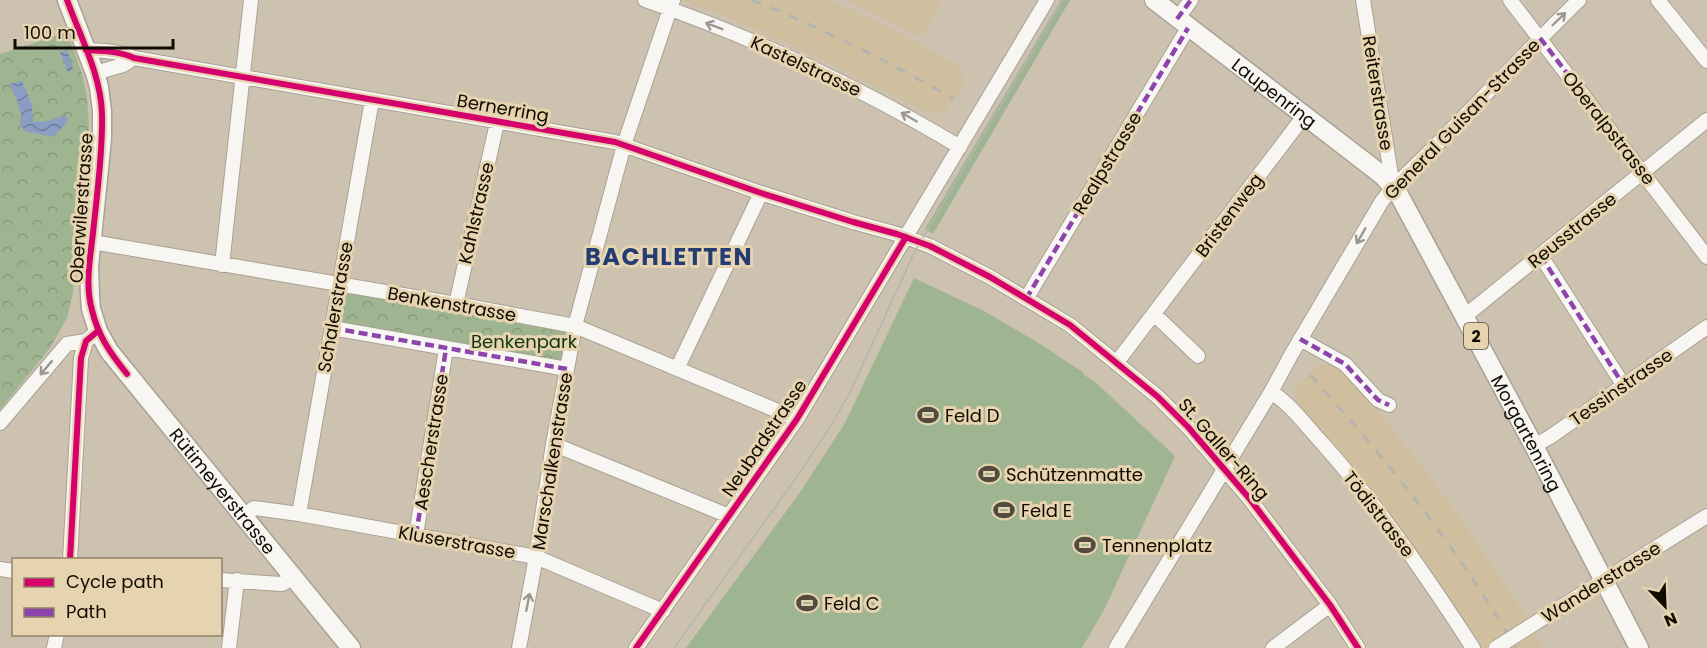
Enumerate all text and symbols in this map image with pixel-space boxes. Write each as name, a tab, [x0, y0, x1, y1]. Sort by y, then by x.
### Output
scale bar	[15, 12, 172, 50]
one-way arrow	[1552, 12, 1567, 27]
one-way arrow	[705, 19, 724, 30]
text: 100 m	[24, 20, 76, 45]
street label: Kastelstrasse	[747, 29, 865, 103]
street label: General Guisan-Strasse	[1378, 33, 1546, 205]
street label: Reiterstrasse	[1357, 34, 1399, 152]
street label: Laupenring	[1227, 52, 1322, 133]
street label: Oberalpstrasse	[1557, 66, 1661, 190]
street label: Bernerring	[455, 88, 551, 128]
street label: Realpstrasse	[1067, 107, 1147, 219]
one-way arrow	[901, 111, 919, 122]
street label: Oberwilerstrasse	[63, 132, 99, 284]
street label: Kahlstrasse	[452, 160, 500, 266]
street label: Bristenweg	[1189, 168, 1269, 262]
street label: Reusstrasse	[1522, 186, 1622, 274]
one-way arrow	[1354, 227, 1366, 244]
street label: Schalerstrasse	[311, 240, 359, 374]
district label: BACHLETTEN	[585, 240, 753, 273]
street label: Benkenstrasse	[386, 280, 518, 328]
road number: 2	[1464, 323, 1488, 349]
park label: Benkenpark	[471, 329, 578, 354]
street label: Tessinstrasse	[1565, 342, 1677, 432]
one-way arrow	[40, 360, 53, 376]
street label: Marschalkenstrasse	[526, 370, 578, 552]
street label: Morgartenring	[1485, 370, 1568, 496]
street label: Aescherstrasse	[408, 372, 454, 512]
street label: Neubadstrasse	[715, 374, 813, 502]
street label: St. Galler-Ring	[1173, 393, 1275, 505]
sports icon: Feld D	[916, 403, 940, 427]
place label: Feld D	[945, 403, 999, 428]
street label: Rütimeyerstrasse	[164, 422, 282, 559]
sports icon: Schützenmatte	[977, 462, 1001, 486]
place label: Schützenmatte	[1006, 462, 1143, 487]
street label: Tödistrasse	[1338, 466, 1420, 562]
sports icon: Feld E	[992, 498, 1016, 522]
place label: Feld E	[1021, 498, 1072, 523]
street label: Kluserstrasse	[396, 519, 518, 565]
sports icon: Tennenplatz	[1073, 533, 1097, 557]
place label: Tennenplatz	[1102, 533, 1212, 558]
street label: Wanderstrasse	[1537, 535, 1665, 629]
legend	[12, 558, 222, 636]
text: Cycle path	[66, 569, 164, 594]
north arrow	[1635, 576, 1695, 636]
sports icon: Feld C	[795, 591, 819, 615]
place label: Feld C	[824, 591, 880, 616]
one-way arrow	[522, 593, 533, 613]
text: Path	[66, 599, 107, 624]
text: N	[1661, 606, 1681, 632]

